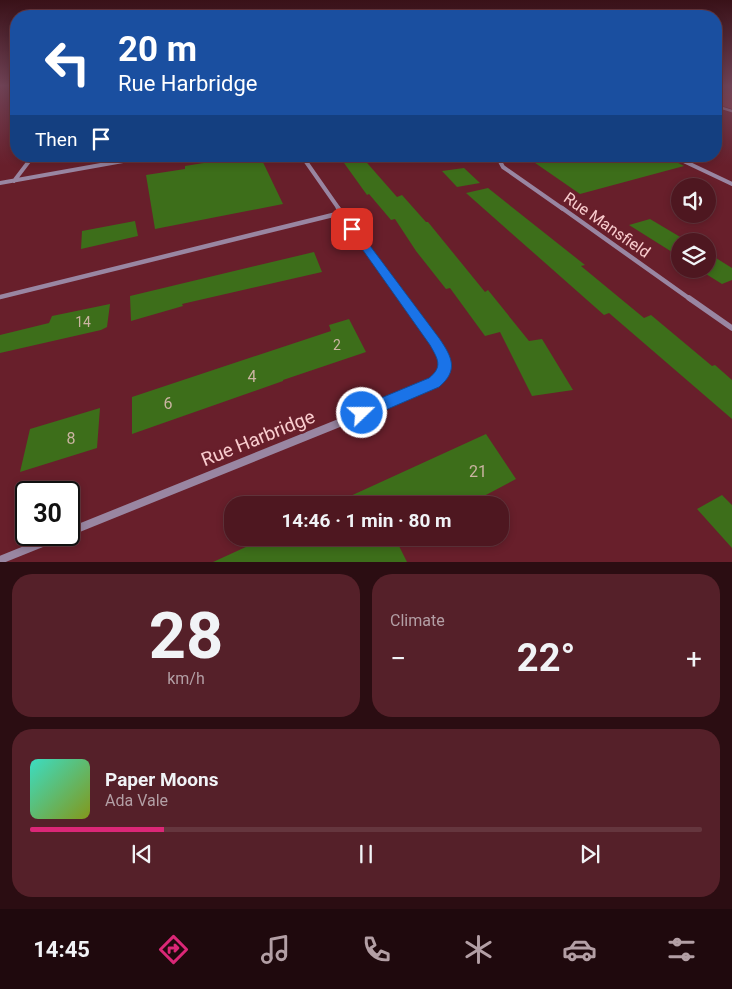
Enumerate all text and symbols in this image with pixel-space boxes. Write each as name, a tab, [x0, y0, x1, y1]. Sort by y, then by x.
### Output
text: 20 m	[118, 29, 197, 70]
icon: left	[35, 30, 100, 95]
text: Rue Harbridge	[118, 71, 258, 96]
icon: arrive	[87, 125, 115, 153]
text: Then	[35, 128, 77, 151]
map controls	[671, 178, 716, 278]
button: sound	[671, 178, 716, 223]
street label: Rue Mansfield	[560, 188, 654, 262]
pin	[331, 208, 373, 250]
icon: arrive	[338, 215, 366, 243]
button: layers	[671, 233, 716, 278]
house number: 14	[75, 314, 91, 330]
house number: 2	[333, 337, 341, 353]
house number: 4	[248, 367, 257, 386]
position arrow	[335, 386, 387, 438]
house number: 6	[164, 394, 173, 413]
street label: Rue Harbridge	[198, 405, 318, 471]
house number: 8	[67, 429, 76, 448]
house number: 21	[469, 462, 487, 481]
speed limit sign: 30	[15, 481, 80, 546]
text: 14:46 · 1 min · 80 m	[281, 509, 452, 532]
text: 28	[149, 598, 223, 674]
text: Climate	[390, 611, 445, 630]
text: 22°	[517, 636, 575, 680]
text: −	[390, 642, 406, 675]
text: +	[686, 642, 702, 675]
text: km/h	[167, 669, 205, 688]
text: Paper Moons	[105, 768, 218, 791]
text: Ada Vale	[105, 791, 168, 810]
icon: previous	[128, 840, 156, 868]
icon: pause	[352, 840, 380, 868]
icon: next	[576, 840, 604, 868]
icon: directions	[156, 932, 191, 967]
icon: music	[258, 932, 293, 967]
icon: phone	[359, 932, 394, 967]
icon: climate	[461, 932, 496, 967]
icon: car	[562, 932, 597, 967]
icon: filters	[664, 932, 699, 967]
text: 14:45	[33, 937, 90, 962]

